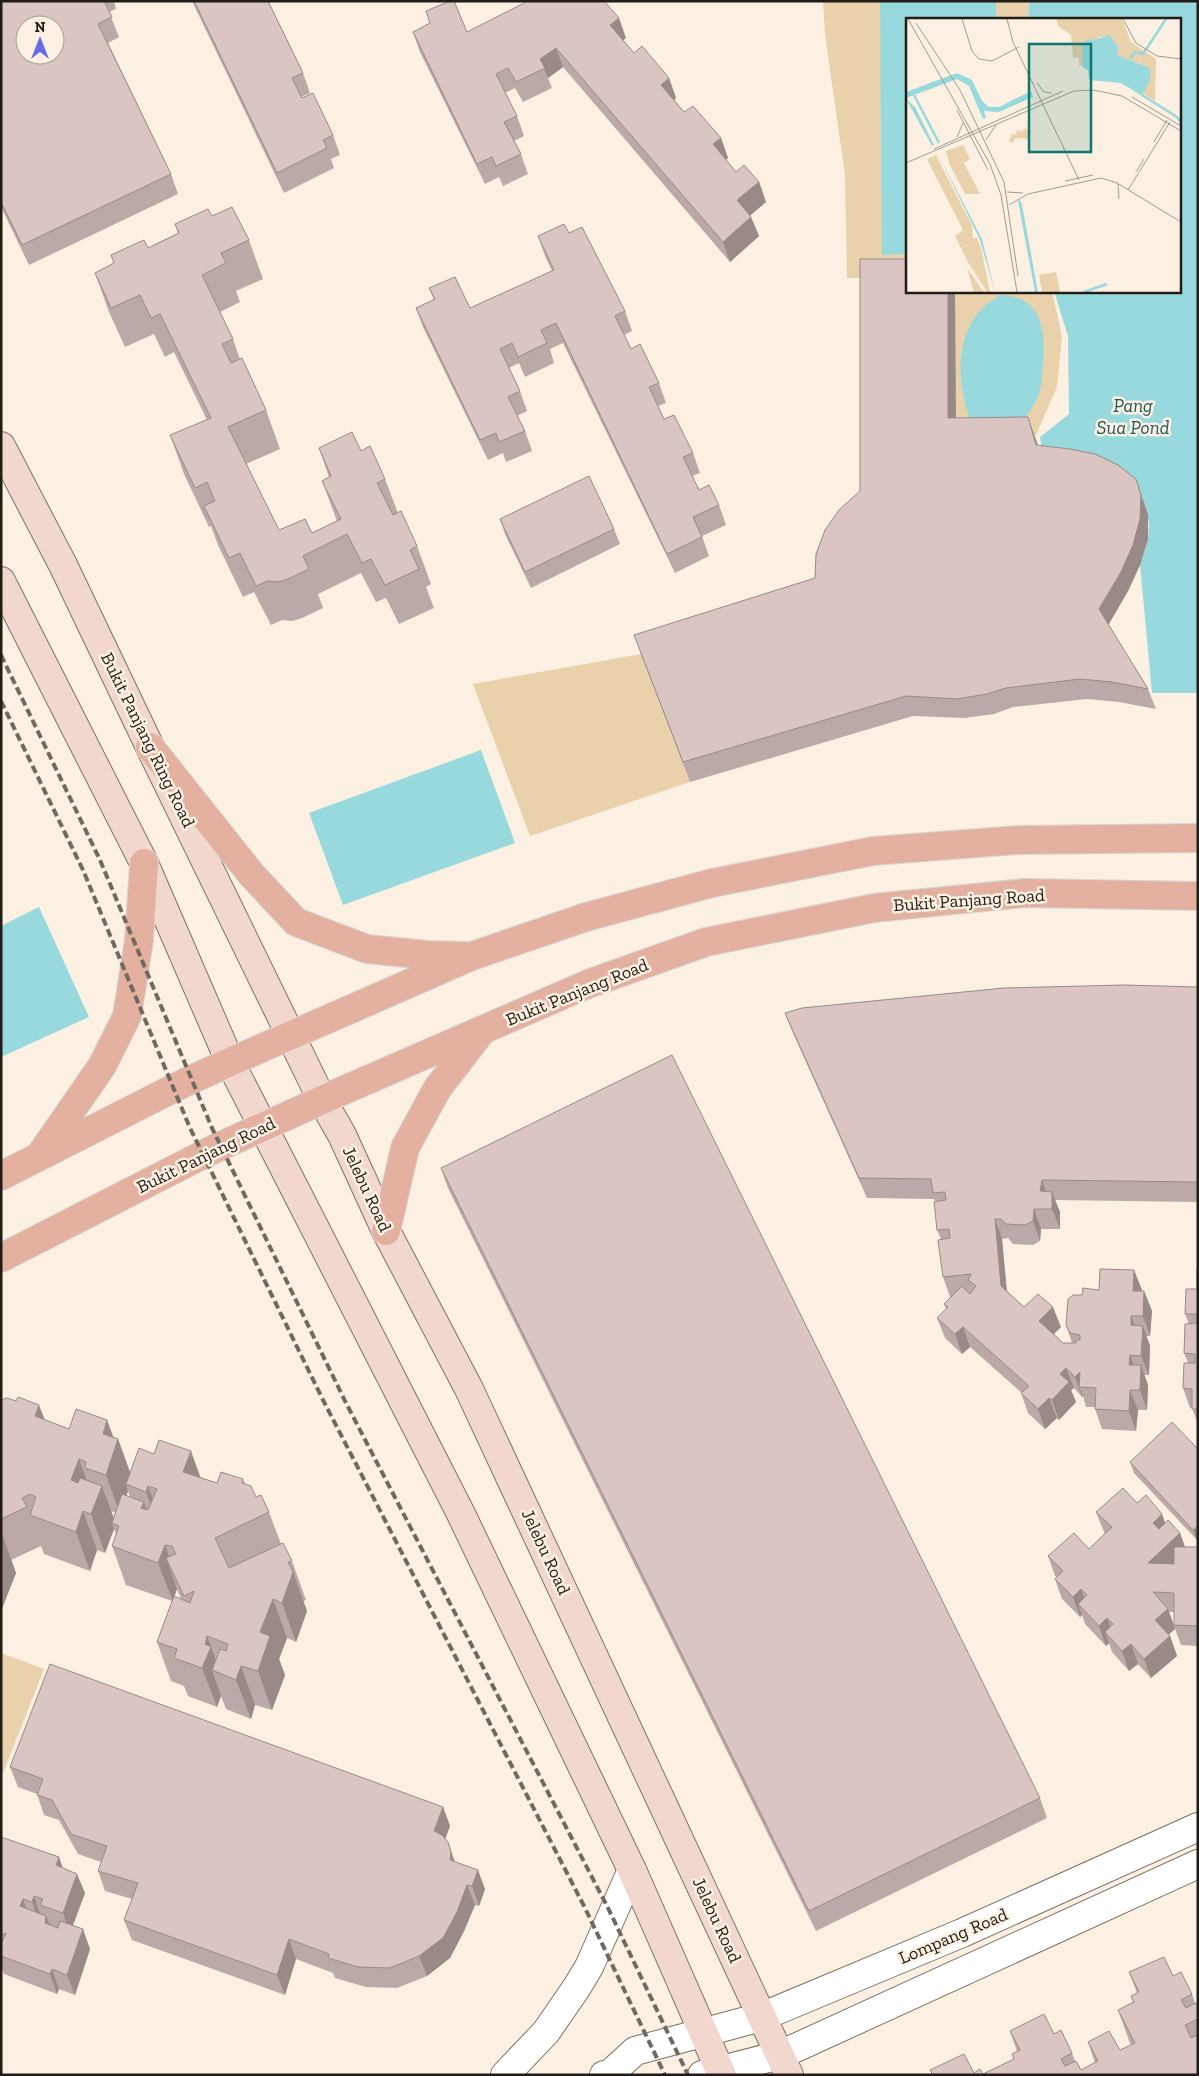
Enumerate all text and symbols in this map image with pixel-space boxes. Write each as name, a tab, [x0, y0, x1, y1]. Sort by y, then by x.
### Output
north arrow	[15, 15, 65, 65]
inset map	[906, 18, 1182, 292]
text: N	[35, 19, 46, 36]
water label: Pang Sua Pond	[1097, 394, 1170, 439]
street label: Bukit Panjang Ring Road	[96, 649, 200, 831]
street label: Bukit Panjang Road	[893, 884, 1045, 916]
street label: Bukit Panjang Road	[503, 953, 651, 1031]
street label: Bukit Panjang Road	[133, 1112, 279, 1198]
street label: Jelebu Road	[338, 1143, 396, 1235]
street label: Jelebu Road	[517, 1506, 575, 1598]
street label: Jelebu Road	[688, 1874, 746, 1966]
street label: Lompang Road	[895, 1903, 1011, 1969]

